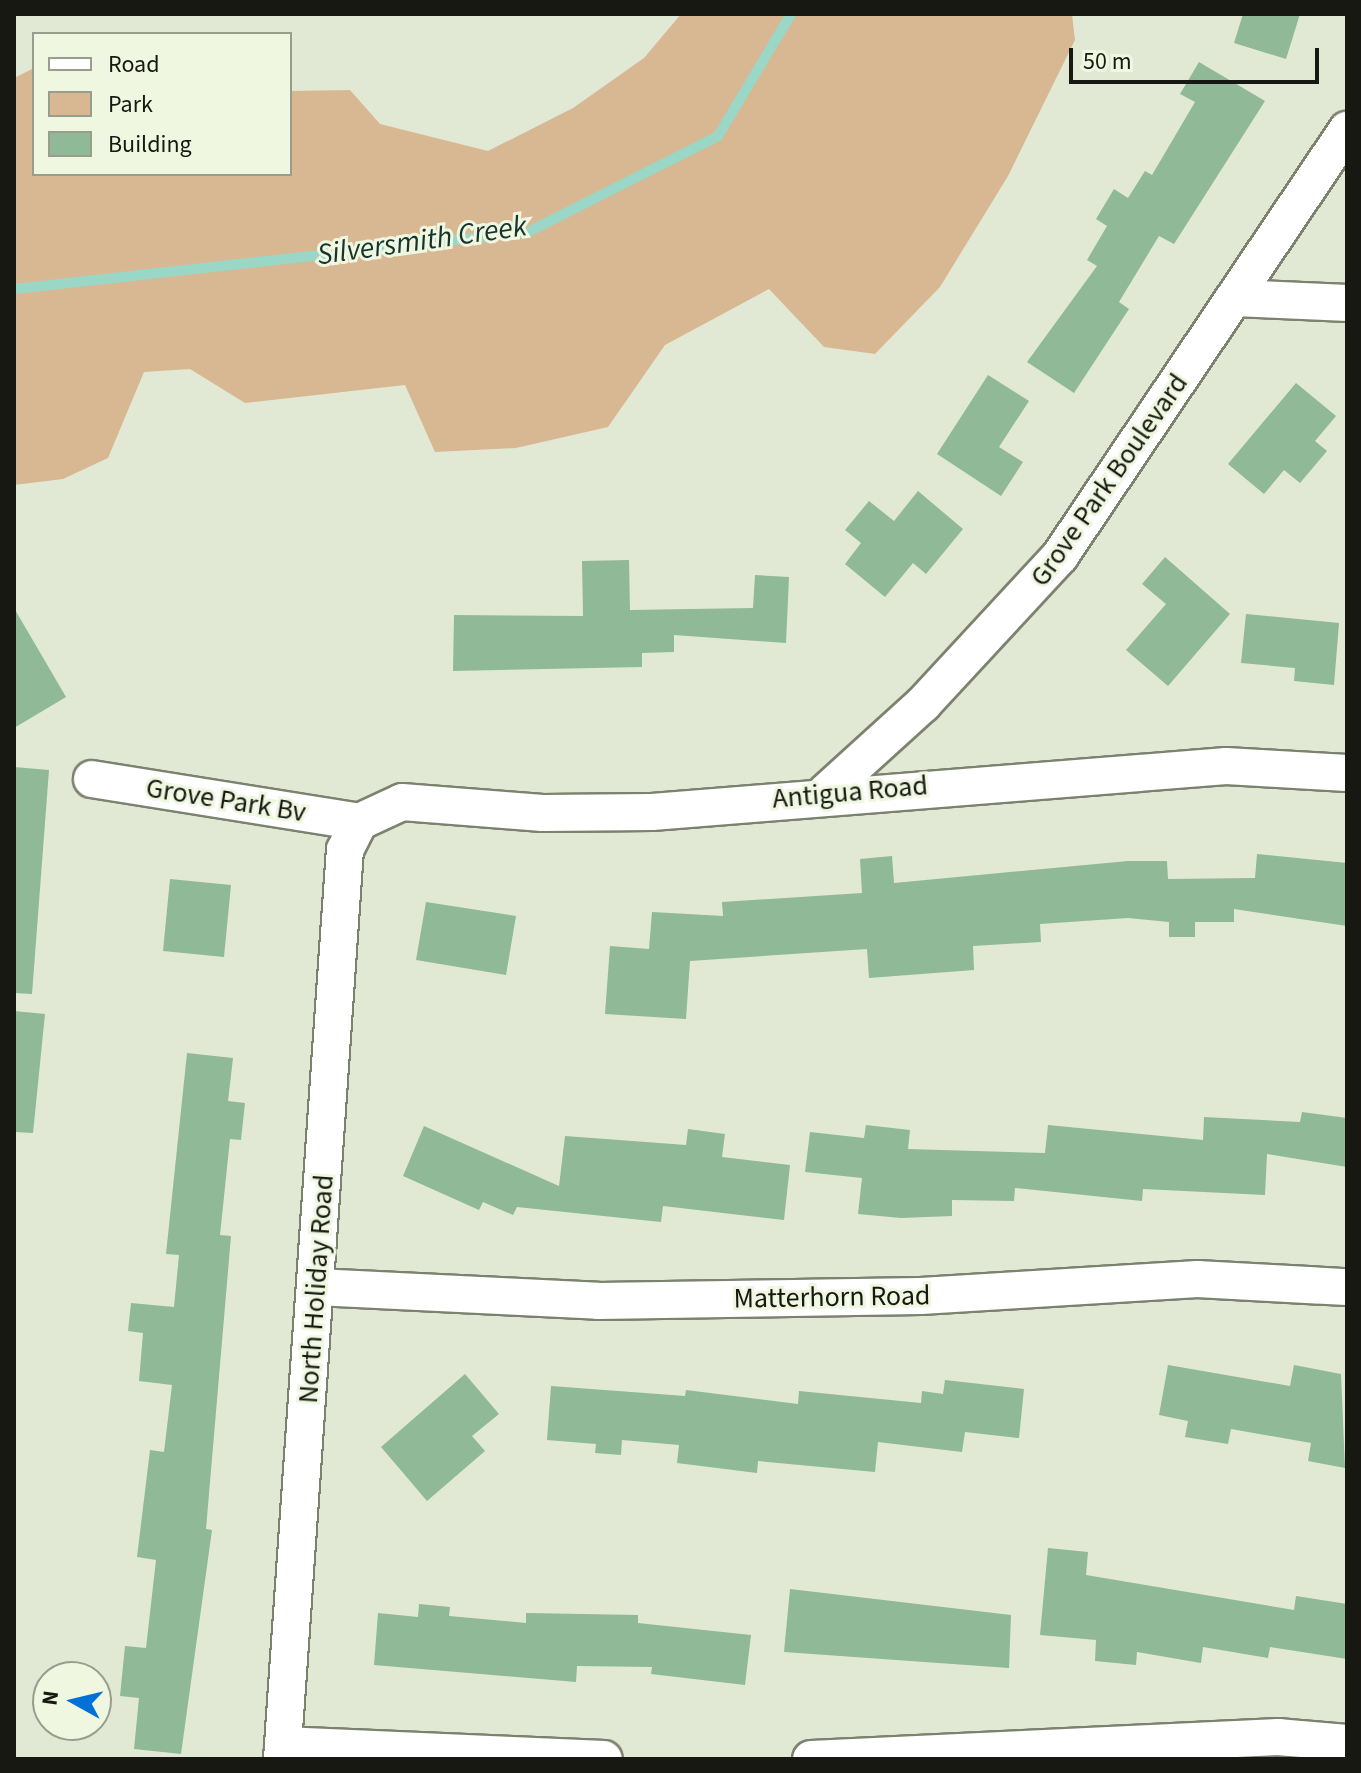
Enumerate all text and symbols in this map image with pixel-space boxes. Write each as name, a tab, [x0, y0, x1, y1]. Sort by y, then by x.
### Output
legend	[32, 32, 292, 176]
scale bar	[1073, 32, 1323, 82]
text: 50 m	[1083, 44, 1132, 79]
text: Road	[108, 47, 160, 82]
text: Park	[108, 87, 153, 122]
text: Building	[108, 127, 192, 162]
water label: Silversmith Creek	[315, 208, 529, 274]
street label: Grove Park Boulevard	[1023, 367, 1195, 593]
street label: Antigua Road	[771, 768, 929, 816]
street label: Grove Park Bv	[144, 771, 308, 829]
street label: North Holiday Road	[291, 1174, 341, 1404]
street label: Matterhorn Road	[733, 1278, 931, 1316]
north arrow	[32, 1661, 112, 1741]
text: N	[33, 1688, 67, 1707]

